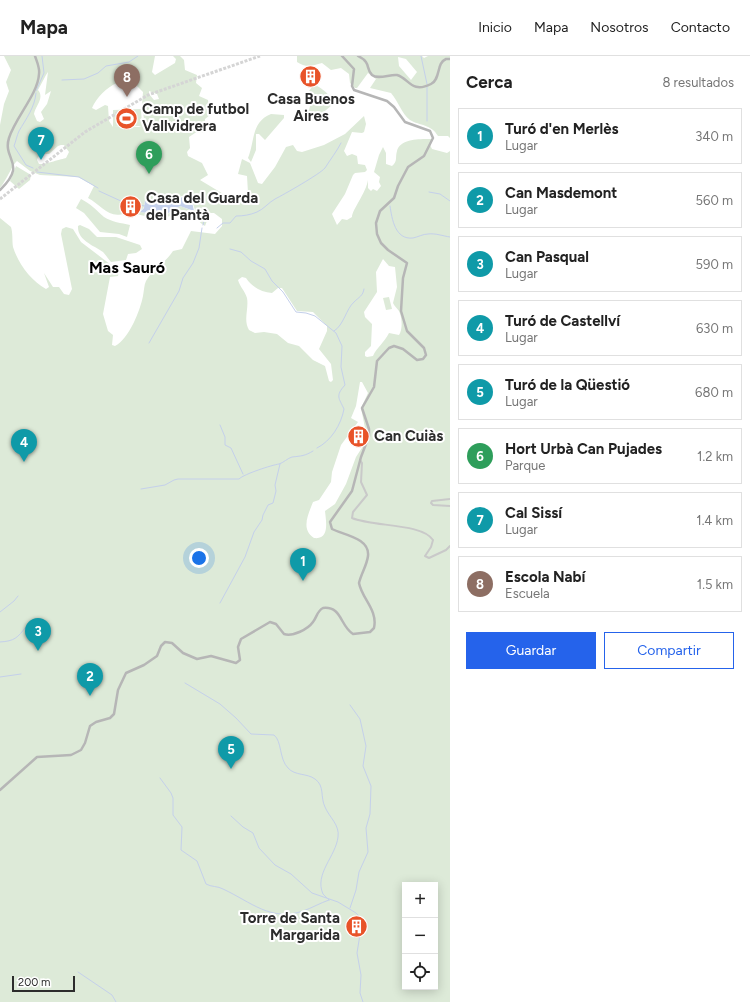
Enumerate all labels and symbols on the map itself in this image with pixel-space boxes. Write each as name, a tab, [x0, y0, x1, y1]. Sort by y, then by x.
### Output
building icon: Casa Buenos Aires	[298, 63, 324, 89]
pin: 8	[114, 64, 140, 97]
place label: Casa Buenos Aires	[267, 90, 355, 125]
place label: Camp de futbol Vallvidrera	[142, 100, 249, 135]
sports icon: Camp de futbol Vallvidrera	[114, 105, 140, 131]
pin: 7	[28, 127, 54, 160]
pin: 6	[136, 141, 162, 174]
place label: Casa del Guarda del Pantà	[146, 189, 258, 224]
building icon: Casa del Guarda del Pantà	[117, 194, 143, 220]
district label: Mas Sauró	[89, 258, 165, 277]
building icon: Can Cuiàs	[345, 423, 371, 449]
place label: Can Cuiàs	[374, 427, 443, 445]
pin: 4	[11, 429, 37, 462]
your location	[189, 548, 209, 568]
pin: 1	[290, 548, 316, 581]
pin: 3	[25, 618, 51, 651]
pin: 2	[77, 663, 103, 696]
pin: 5	[218, 736, 244, 769]
place label: Torre de Santa Margarida	[240, 909, 340, 944]
building icon: Torre de Santa Margarida	[343, 914, 369, 940]
scale bar	[12, 974, 75, 993]

